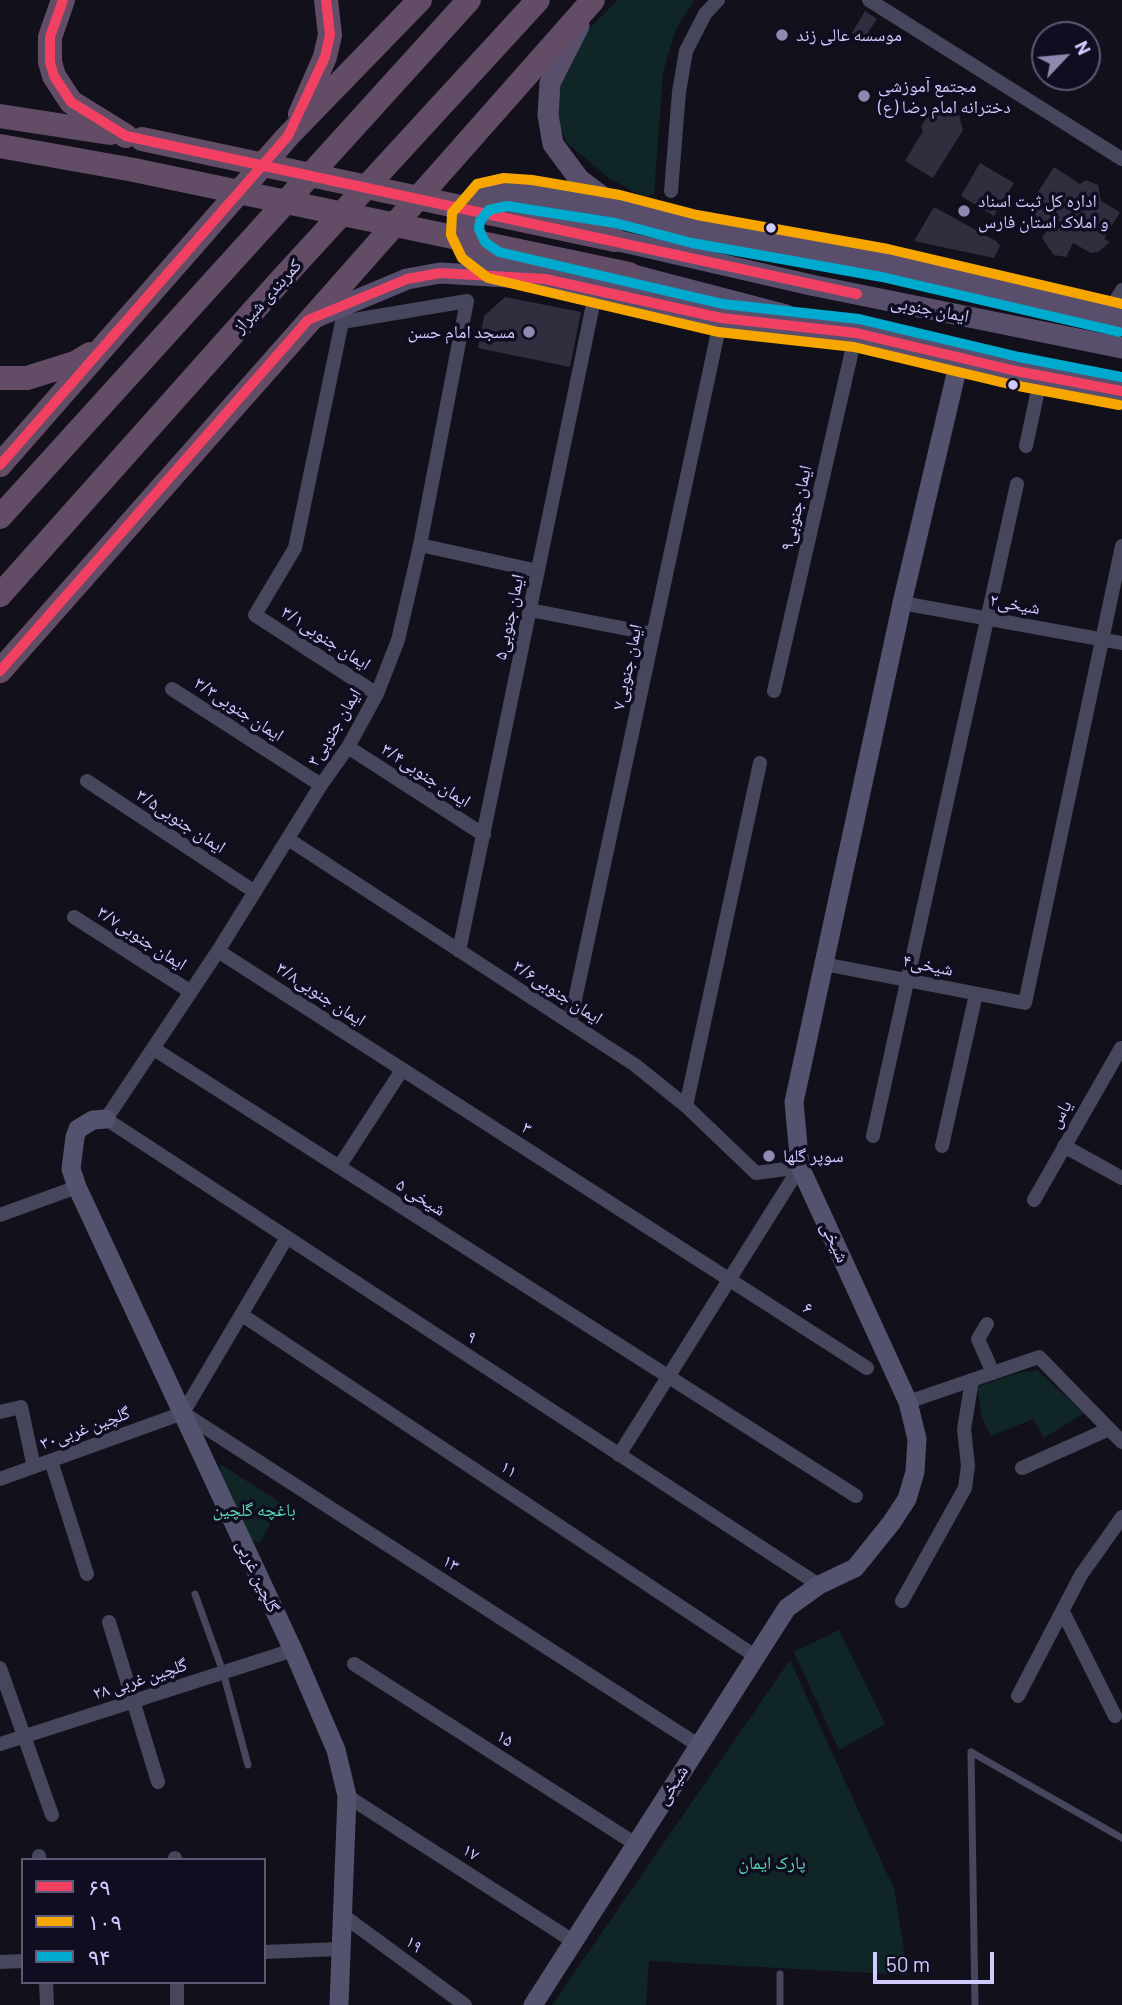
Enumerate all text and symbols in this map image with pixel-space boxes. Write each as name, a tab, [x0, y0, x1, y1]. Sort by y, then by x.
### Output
north arrow	[1031, 21, 1101, 91]
place label: موسسه عالی زند	[796, 24, 902, 46]
marker: موسسه عالی زند	[774, 27, 790, 43]
text: N	[1070, 37, 1097, 58]
place label: مجتمع آموزشی دخترانه امام رضا (ع)	[878, 75, 1011, 118]
marker: مجتمع آموزشی دخترانه امام رضا (ع)	[856, 88, 872, 104]
place label: اداره کل ثبت اسناد و املاک استان فارس	[978, 190, 1109, 232]
marker: اداره کل ثبت اسناد و املاک استان فارس	[956, 203, 972, 219]
unlabelled marker	[764, 221, 778, 235]
street label: کمربندی شیراز	[228, 254, 306, 338]
street label: ایمان جنوبی	[889, 291, 971, 327]
place label: مسجد امام حسن	[407, 321, 515, 343]
marker: مسجد امام حسن	[521, 324, 537, 340]
unlabelled marker	[1006, 378, 1020, 392]
street label: ایمان جنوبی۹	[776, 463, 816, 553]
street label: ایمان جنوبی۵	[489, 572, 529, 662]
street label: شیخی۲	[988, 589, 1042, 619]
street label: ایمان جنوبی۳/۱	[277, 601, 375, 675]
street label: ایمان جنوبی۷	[607, 622, 647, 712]
street label: ایمان جنوبی۳/۳	[190, 672, 288, 746]
street label: ایمان جنوبی۳	[302, 684, 366, 770]
street label: ایمان جنوبی۳/۴	[377, 738, 475, 812]
street label: ایمان جنوبی۳/۵	[132, 784, 230, 858]
street label: ایمان جنوبی۳/۷	[93, 901, 191, 975]
street label: شیخی۴	[901, 950, 955, 980]
street label: ایمان جنوبی۳/۶	[509, 955, 607, 1029]
street label: ایمان جنوبی۳/۸	[272, 957, 370, 1031]
street label: یاس	[1043, 1096, 1077, 1132]
street label: ۳	[518, 1117, 536, 1139]
place label: سوپر گلها	[783, 1145, 844, 1167]
marker: سوپر گلها	[761, 1148, 777, 1164]
street label: شیخی ۵	[392, 1173, 450, 1221]
street label: شیخی	[816, 1218, 854, 1266]
street label: ۶	[799, 1297, 817, 1319]
street label: ۹	[463, 1326, 481, 1348]
street label: گلچین غربی۳۰	[37, 1402, 133, 1454]
street label: ۱۱	[496, 1456, 522, 1482]
park label: باغچه گلچین	[212, 1499, 296, 1521]
street label: گلچین غربی	[232, 1536, 284, 1616]
street label: ۱۳	[438, 1550, 464, 1576]
street label: گلچین غربی ۲۸	[90, 1654, 190, 1704]
street label: ۱۵	[492, 1725, 518, 1751]
street label: شیخی	[651, 1761, 693, 1809]
street label: ۱۷	[458, 1839, 484, 1865]
park label: پارک ایمان	[738, 1852, 806, 1874]
legend	[21, 1858, 266, 1984]
text: ۶۹	[88, 1874, 111, 1899]
text: ۱۰۹	[88, 1909, 122, 1934]
street label: ۱۹	[401, 1931, 427, 1957]
scale bar	[877, 1938, 998, 1982]
text: ۹۴	[88, 1944, 111, 1969]
text: 50 m	[886, 1951, 930, 1976]

